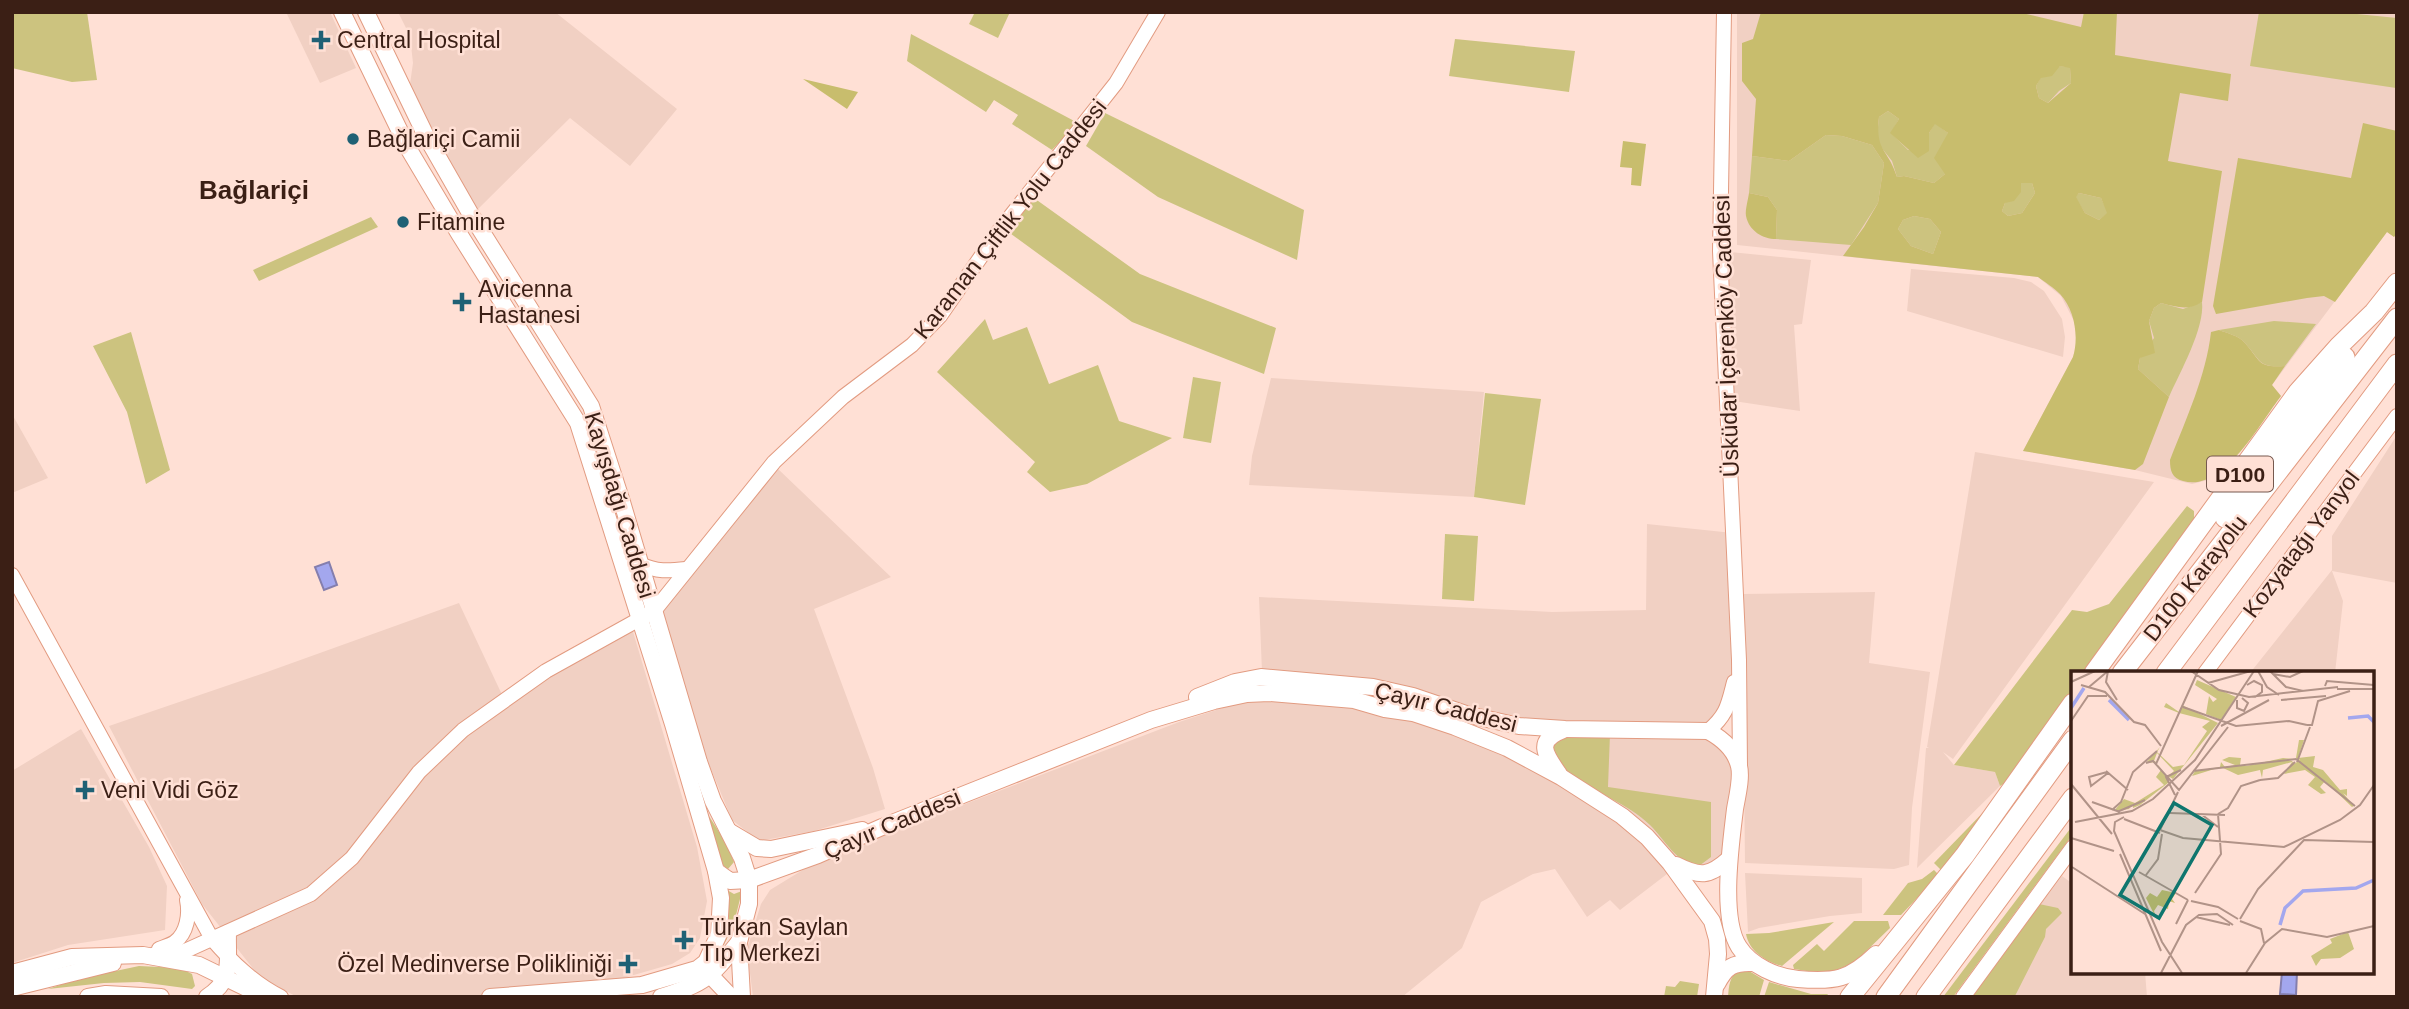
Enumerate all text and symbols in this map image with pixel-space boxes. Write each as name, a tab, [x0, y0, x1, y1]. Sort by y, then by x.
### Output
place label: Central Hospital	[337, 27, 501, 53]
marker: Central Hospital	[311, 30, 331, 50]
street label: Karaman Çiftlik Yolu Caddesi	[908, 94, 1112, 344]
place label: Bağlariçi Camii	[367, 126, 520, 152]
marker: Bağlariçi Camii	[345, 131, 361, 147]
district label: Bağlariçi	[199, 175, 309, 205]
street label: Üsküdar İçerenköy Caddesi	[1708, 194, 1744, 478]
place label: Fitamine	[417, 209, 505, 235]
marker: Fitamine	[395, 214, 411, 230]
place label: Avicenna Hastanesi	[478, 276, 580, 328]
marker: Avicenna Hastanesi	[452, 292, 472, 312]
street label: Kayışdağı Caddesi	[579, 409, 661, 601]
road number: D100	[2207, 456, 2273, 491]
street label: Kozyatağı Yanyol	[2237, 466, 2365, 622]
street label: D100 Karayolu	[2138, 510, 2252, 646]
inset map	[2071, 671, 2374, 974]
street label: Çayır Caddesi	[1372, 677, 1520, 737]
place label: Veni Vidi Göz	[101, 777, 239, 803]
marker: Veni Vidi Göz	[75, 780, 95, 800]
street label: Çayır Caddesi	[820, 784, 964, 864]
place label: Türkan Saylan Tıp Merkezi	[700, 914, 848, 966]
marker: Türkan Saylan Tıp Merkezi	[674, 930, 694, 950]
place label: Özel Medinverse Polikliniği	[337, 951, 612, 977]
marker: Özel Medinverse Polikliniği	[618, 954, 638, 974]

